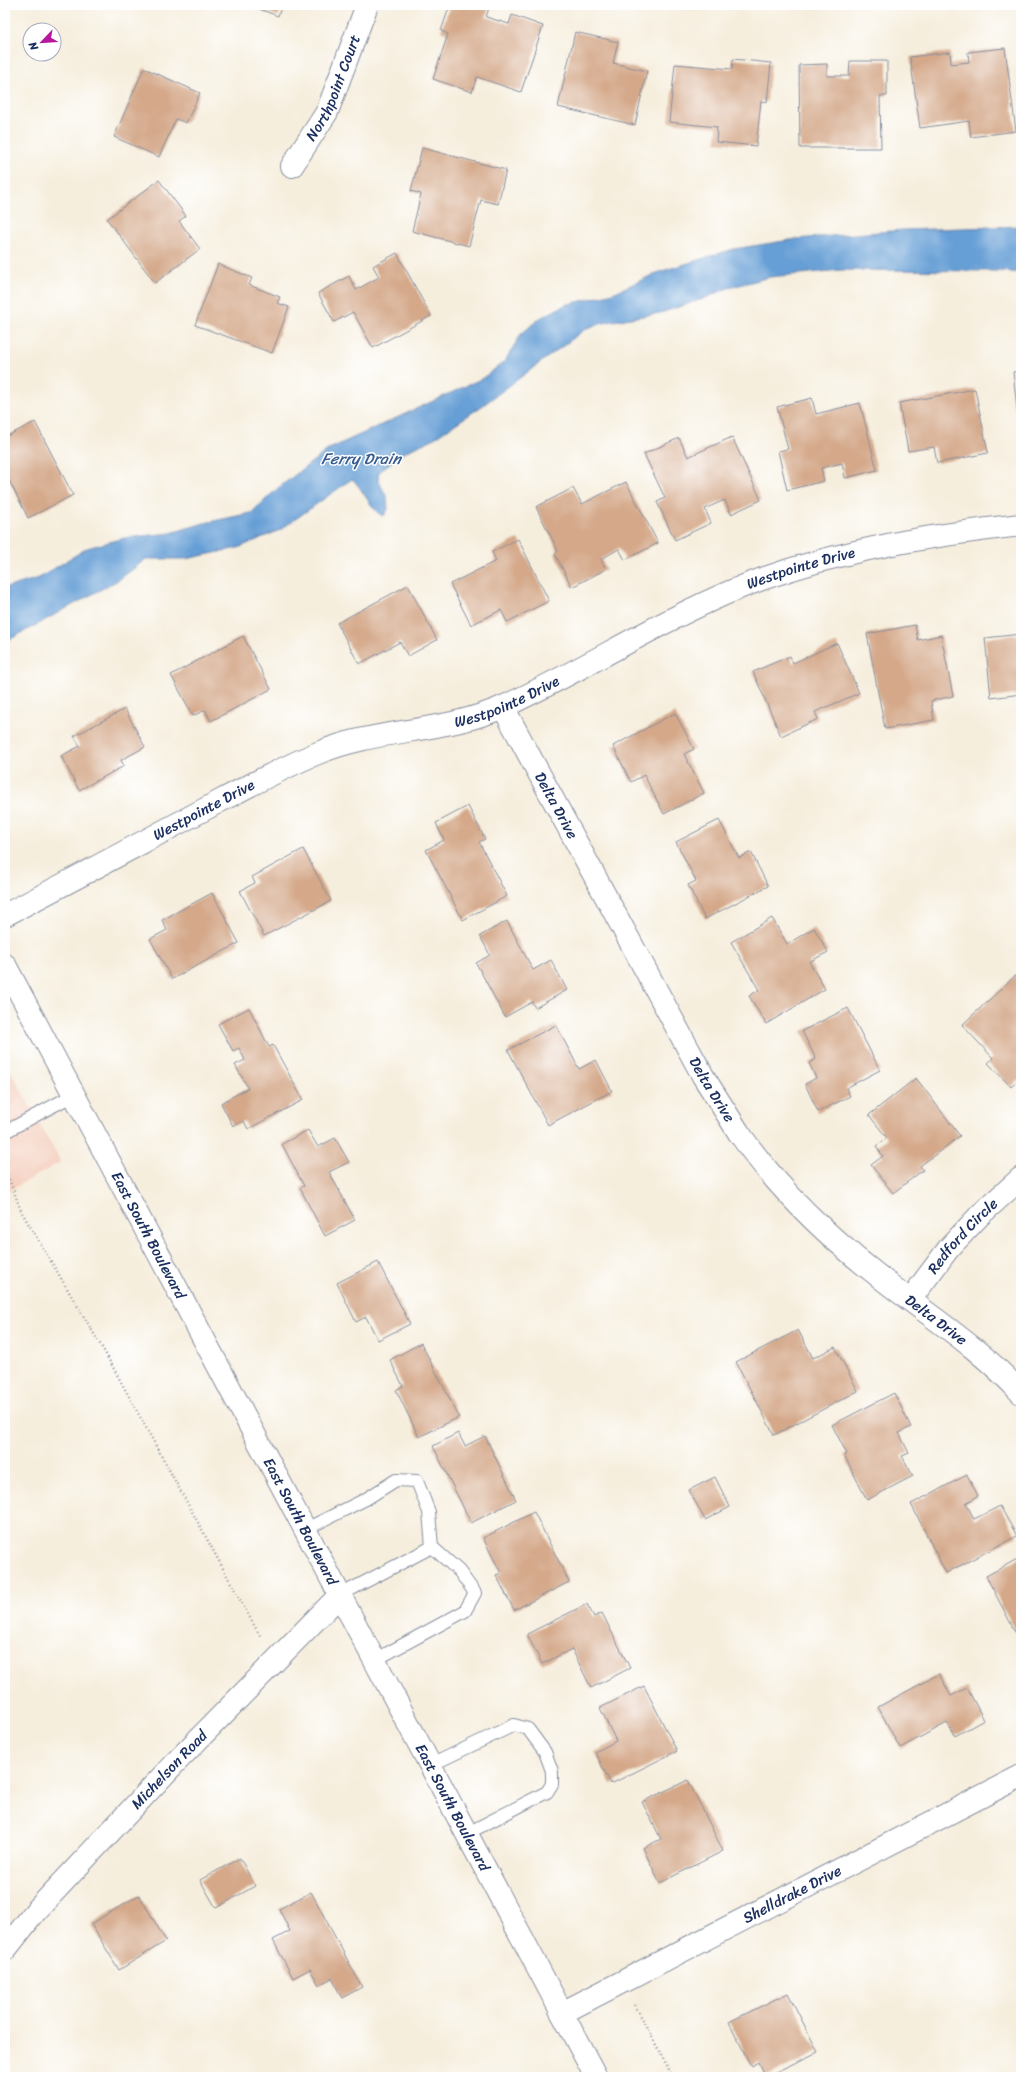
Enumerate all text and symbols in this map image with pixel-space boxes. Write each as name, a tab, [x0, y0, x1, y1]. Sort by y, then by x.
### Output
north arrow	[22, 22, 62, 62]
street label: Northpoint Court	[298, 30, 368, 146]
text: N	[23, 38, 44, 54]
water label: Ferry Drain	[321, 444, 403, 473]
street label: Westpointe Drive	[743, 539, 858, 597]
street label: Westpointe Drive	[452, 668, 564, 735]
street label: Delta Drive	[528, 767, 585, 844]
street label: Westpointe Drive	[148, 772, 259, 848]
street label: Delta Drive	[682, 1052, 742, 1128]
street label: East South Boulevard	[104, 1167, 194, 1305]
street label: Redford Circle	[921, 1191, 1004, 1280]
street label: Delta Drive	[899, 1287, 974, 1352]
street label: East South Boulevard	[256, 1453, 346, 1591]
street label: Michelson Road	[124, 1723, 215, 1816]
street label: East South Boulevard	[408, 1739, 498, 1877]
street label: Shelldrake Drive	[738, 1858, 846, 1931]

